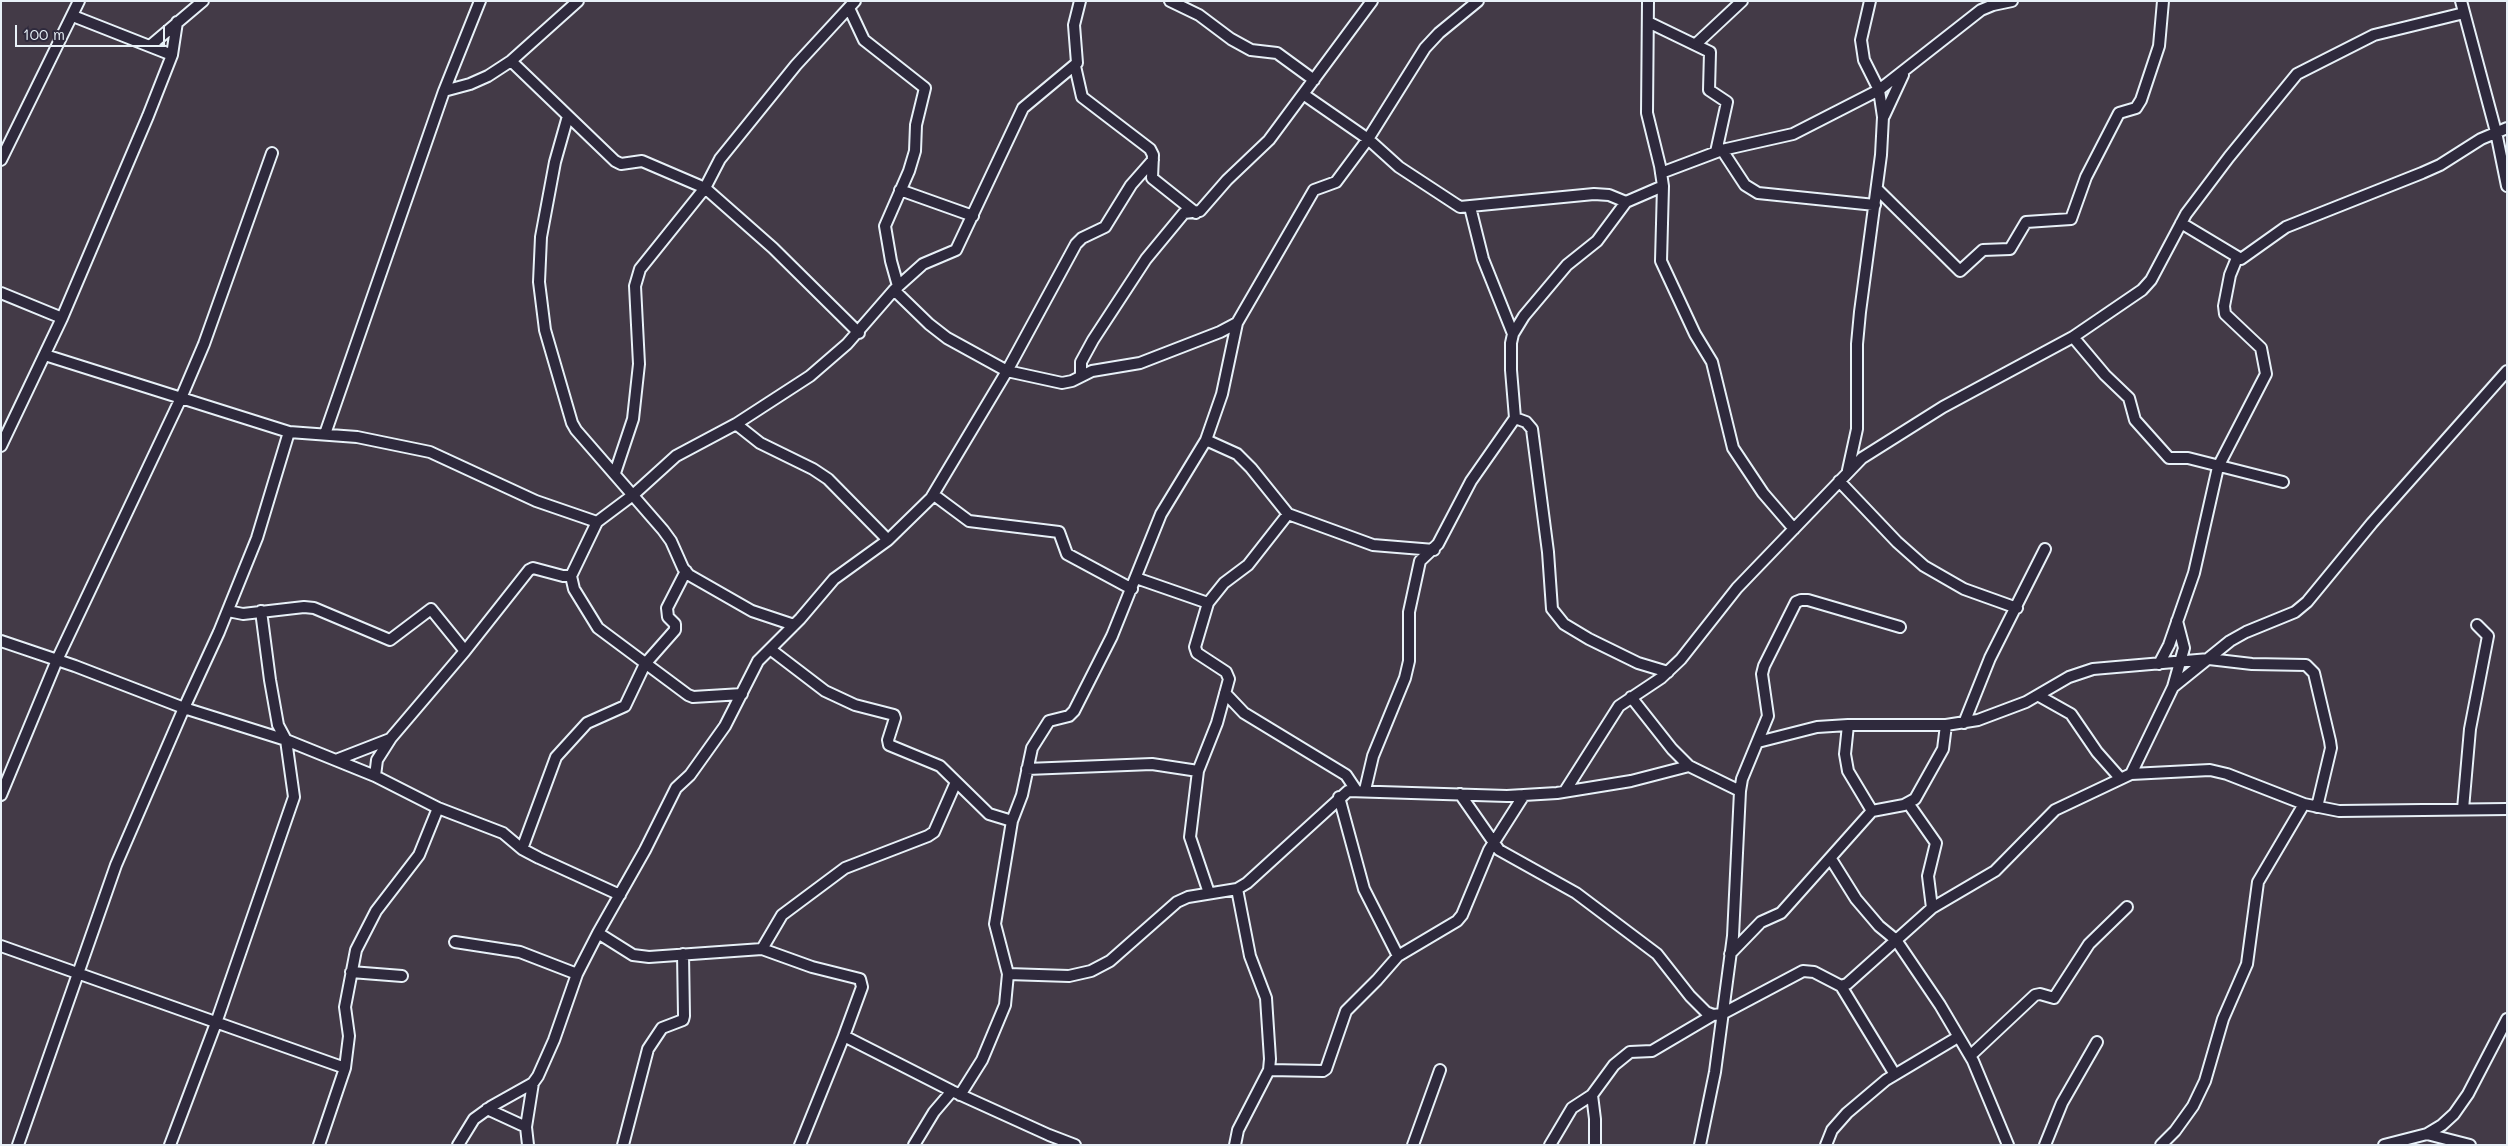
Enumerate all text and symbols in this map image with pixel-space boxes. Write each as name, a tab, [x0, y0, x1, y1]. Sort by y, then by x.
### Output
scale bar	[18, 15, 168, 47]
text: 100 m	[23, 24, 65, 44]

